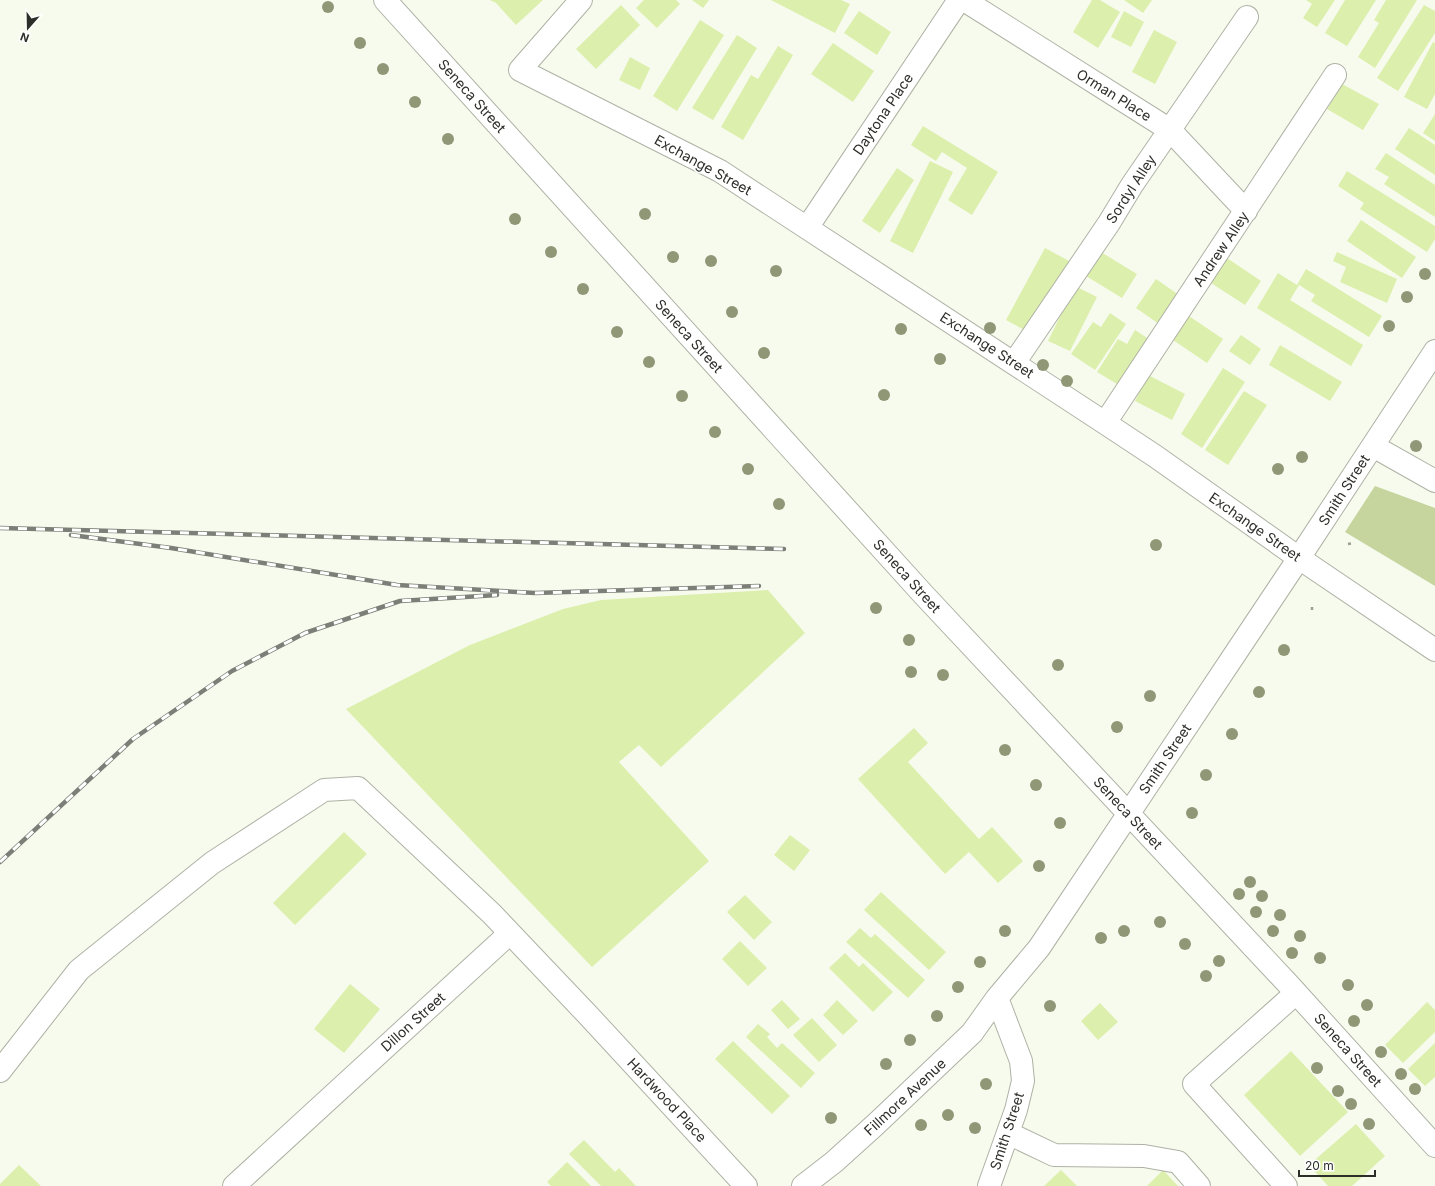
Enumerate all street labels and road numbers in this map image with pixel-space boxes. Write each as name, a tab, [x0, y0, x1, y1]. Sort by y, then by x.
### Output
street label: Seneca Street	[435, 55, 510, 136]
street label: Orman Place	[1074, 65, 1155, 124]
street label: Daytona Place	[849, 70, 916, 158]
street label: Exchange Street	[652, 131, 755, 198]
street label: Sordyl Alley	[1102, 151, 1159, 226]
street label: Andrew Alley	[1189, 208, 1252, 290]
street label: Seneca Street	[652, 295, 727, 376]
street label: Exchange Street	[937, 308, 1038, 381]
street label: Smith Street	[1314, 451, 1373, 528]
street label: Exchange Street	[1206, 489, 1305, 565]
street label: Seneca Street	[870, 535, 945, 616]
street label: Smith Street	[1135, 720, 1194, 797]
street label: Seneca Street	[1090, 773, 1167, 853]
street label: Dillon Street	[377, 988, 449, 1055]
street label: Seneca Street	[1311, 1009, 1386, 1090]
street label: Hardwood Place	[624, 1054, 711, 1145]
street label: Fillmore Avenue	[860, 1054, 949, 1139]
street label: Smith Street	[986, 1089, 1027, 1172]

